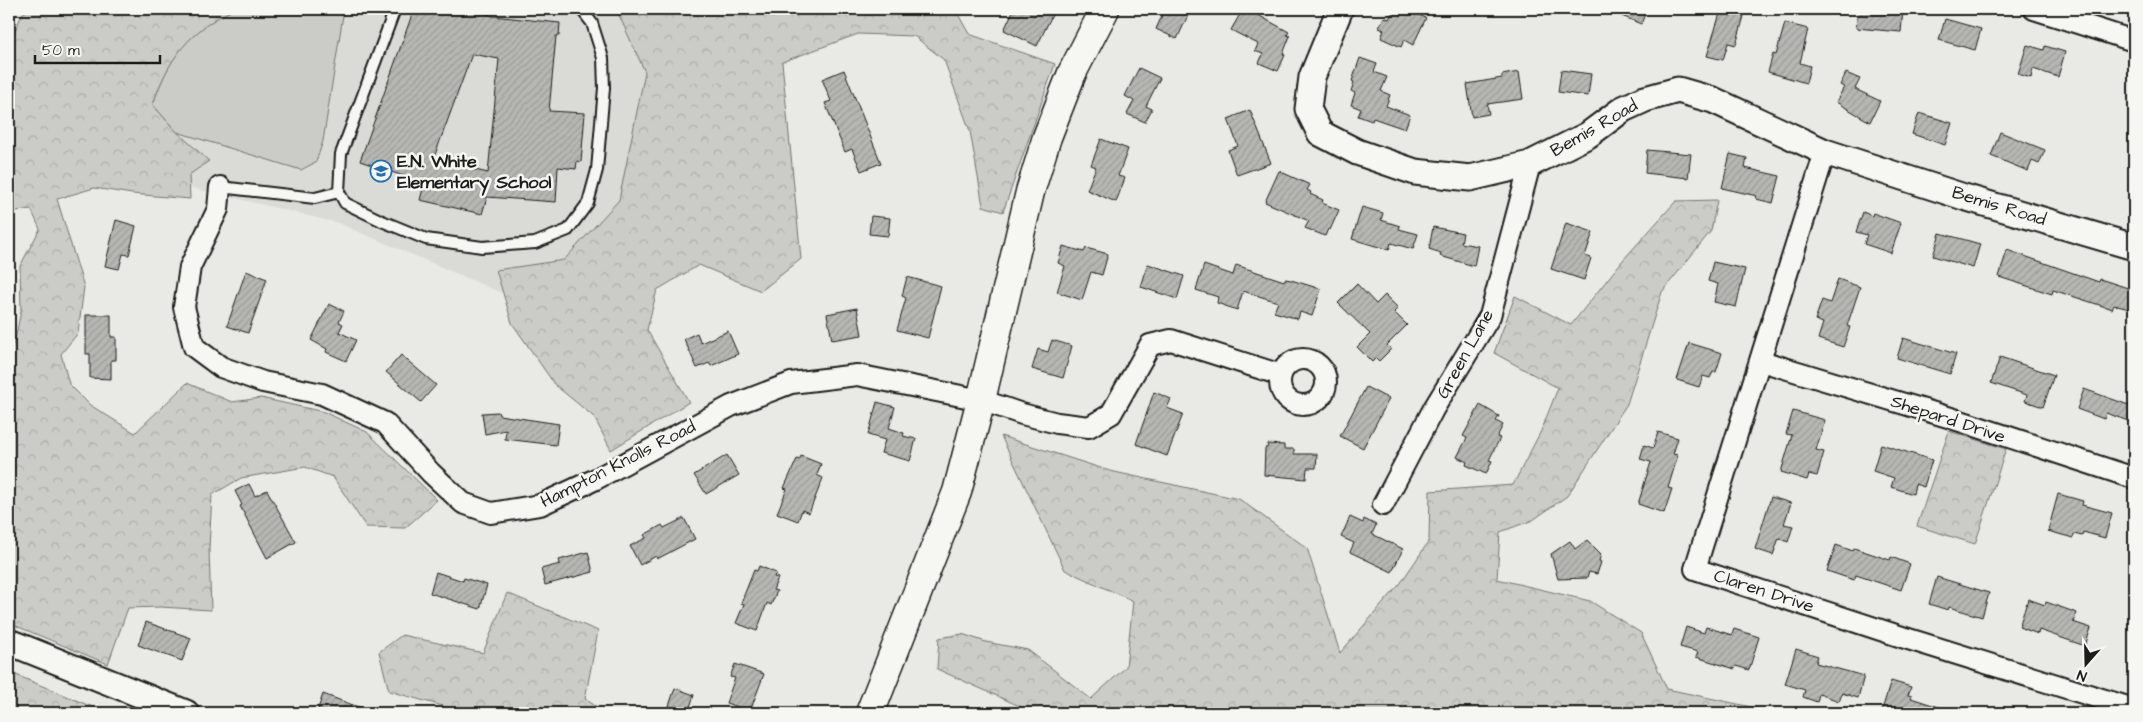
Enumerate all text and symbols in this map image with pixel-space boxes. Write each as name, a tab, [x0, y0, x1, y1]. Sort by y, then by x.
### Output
scale bar	[35, 32, 160, 64]
text: 50 m	[42, 40, 80, 61]
street label: Bemis Road	[1546, 93, 1642, 163]
place label: E.N. White Elementary School	[397, 149, 552, 196]
school or university icon: E.N. White Elementary School	[369, 159, 393, 183]
street label: Bemis Road	[1949, 180, 2049, 232]
street label: Green Lane	[1430, 305, 1500, 403]
street label: Shepard Drive	[1887, 389, 2009, 449]
street label: Hampton Knolls Road	[536, 414, 700, 514]
street label: Claren Drive	[1711, 563, 1818, 619]
north arrow	[2060, 640, 2110, 690]
text: N	[2074, 664, 2089, 686]

